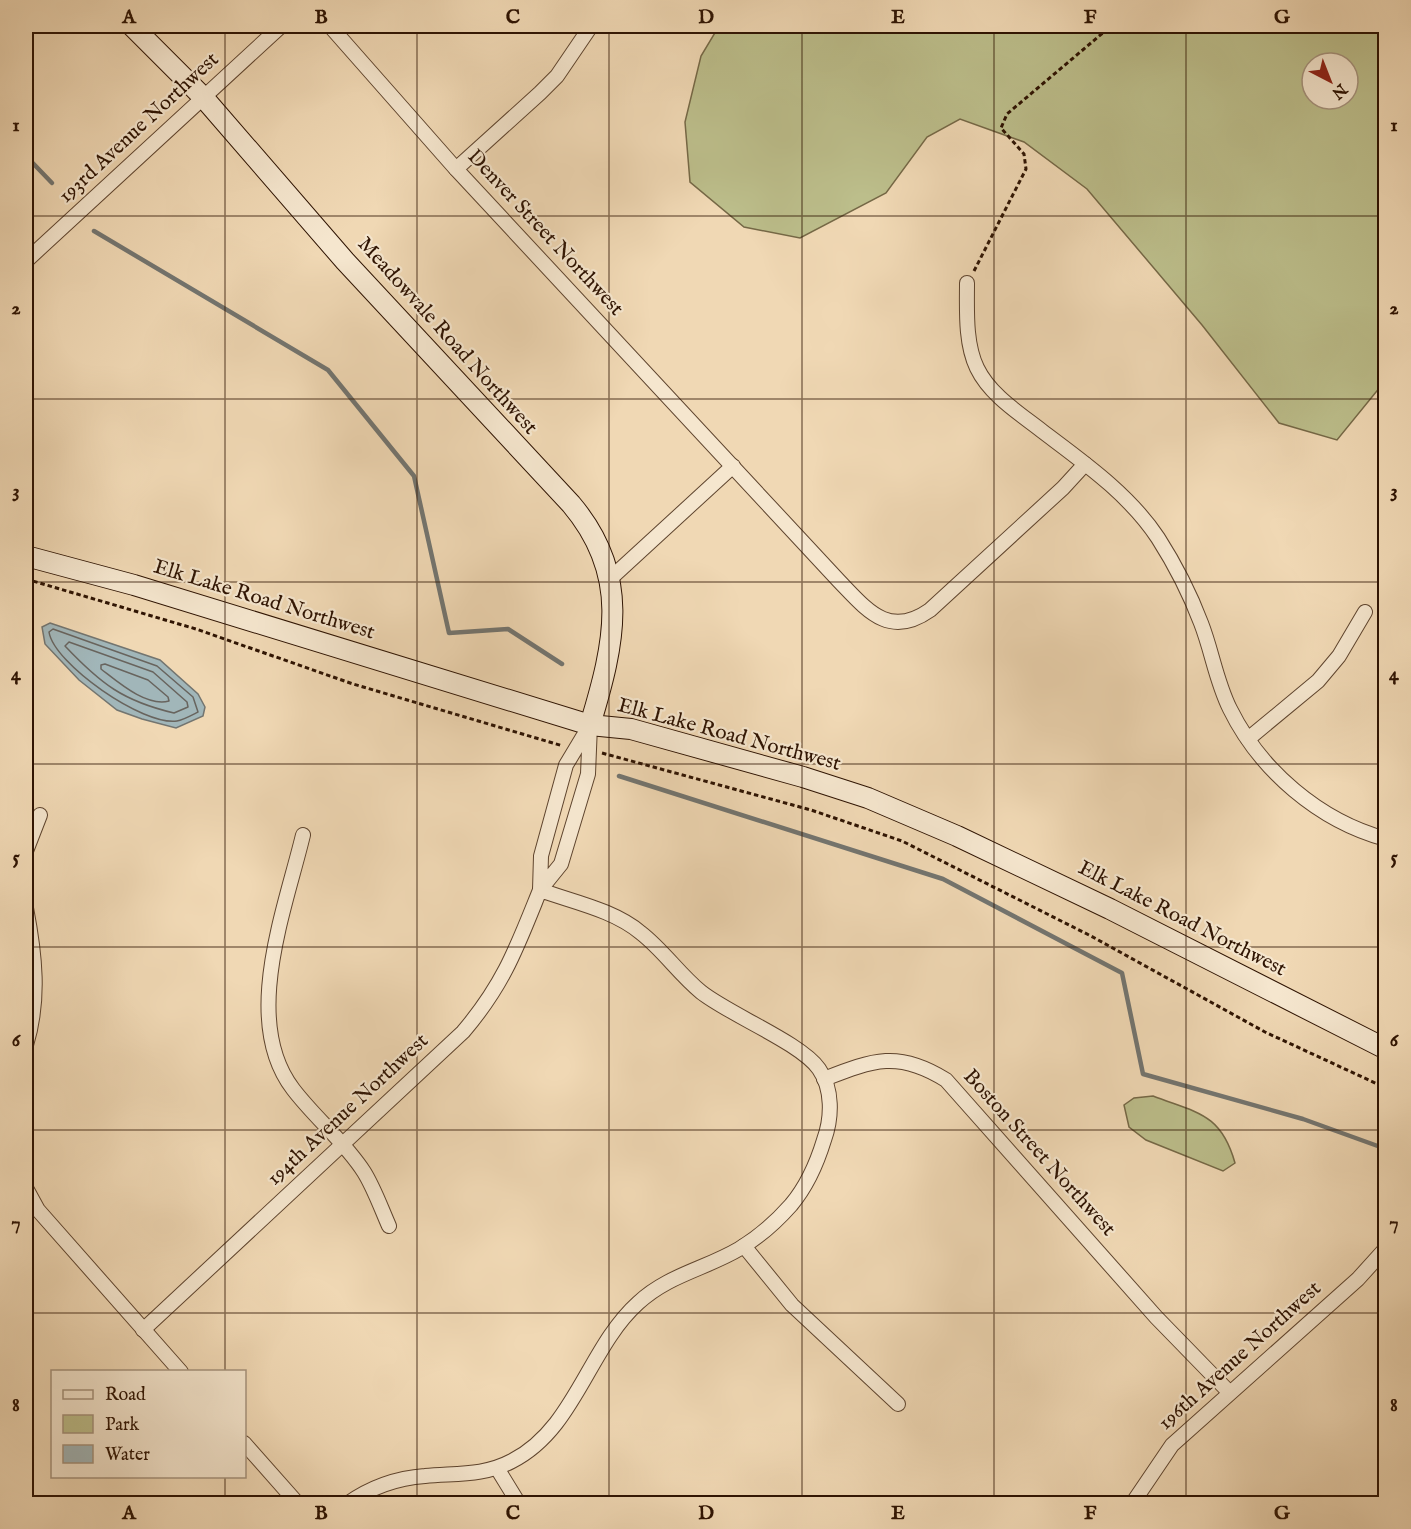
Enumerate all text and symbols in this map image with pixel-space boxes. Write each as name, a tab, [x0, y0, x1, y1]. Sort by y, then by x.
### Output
text: A	[121, 5, 137, 30]
text: B	[314, 5, 328, 30]
text: C	[506, 5, 520, 30]
text: D	[698, 5, 714, 30]
text: E	[891, 5, 905, 30]
text: F	[1084, 5, 1097, 30]
text: G	[1274, 5, 1291, 30]
street label: 193rd Avenue Northwest	[53, 47, 225, 209]
north arrow	[1300, 51, 1360, 111]
text: N	[1327, 78, 1351, 103]
text: 1	[12, 113, 20, 138]
text: 1	[1390, 113, 1398, 138]
street label: Denver Street Northwest	[461, 144, 629, 322]
street label: Meadowvale Road Northwest	[351, 231, 543, 441]
text: 2	[11, 296, 21, 321]
text: 2	[1389, 296, 1399, 321]
text: 3	[12, 479, 20, 504]
text: 3	[1390, 479, 1398, 504]
street label: Elk Lake Road Northwest	[150, 553, 378, 647]
text: 4	[11, 662, 22, 687]
text: 4	[1389, 662, 1400, 687]
street label: Elk Lake Road Northwest	[614, 692, 844, 778]
text: 5	[12, 845, 20, 870]
text: 5	[1390, 845, 1398, 870]
street label: Elk Lake Road Northwest	[1073, 855, 1291, 983]
text: 6	[12, 1028, 22, 1053]
street label: 194th Avenue Northwest	[261, 1028, 435, 1192]
text: 6	[1390, 1028, 1400, 1053]
street label: Boston Street Northwest	[957, 1064, 1121, 1242]
text: 7	[11, 1211, 21, 1236]
text: 7	[1389, 1211, 1399, 1236]
street label: 196th Avenue Northwest	[1153, 1276, 1327, 1436]
legend	[51, 1370, 246, 1478]
text: Road	[105, 1384, 146, 1407]
text: 8	[12, 1393, 20, 1418]
text: 8	[1390, 1393, 1398, 1418]
text: Park	[105, 1414, 140, 1437]
text: Water	[105, 1444, 150, 1467]
text: A	[121, 1501, 137, 1526]
text: B	[314, 1501, 328, 1526]
text: C	[506, 1501, 520, 1526]
text: D	[698, 1501, 714, 1526]
text: E	[891, 1501, 905, 1526]
text: F	[1084, 1501, 1097, 1526]
text: G	[1274, 1501, 1291, 1526]

